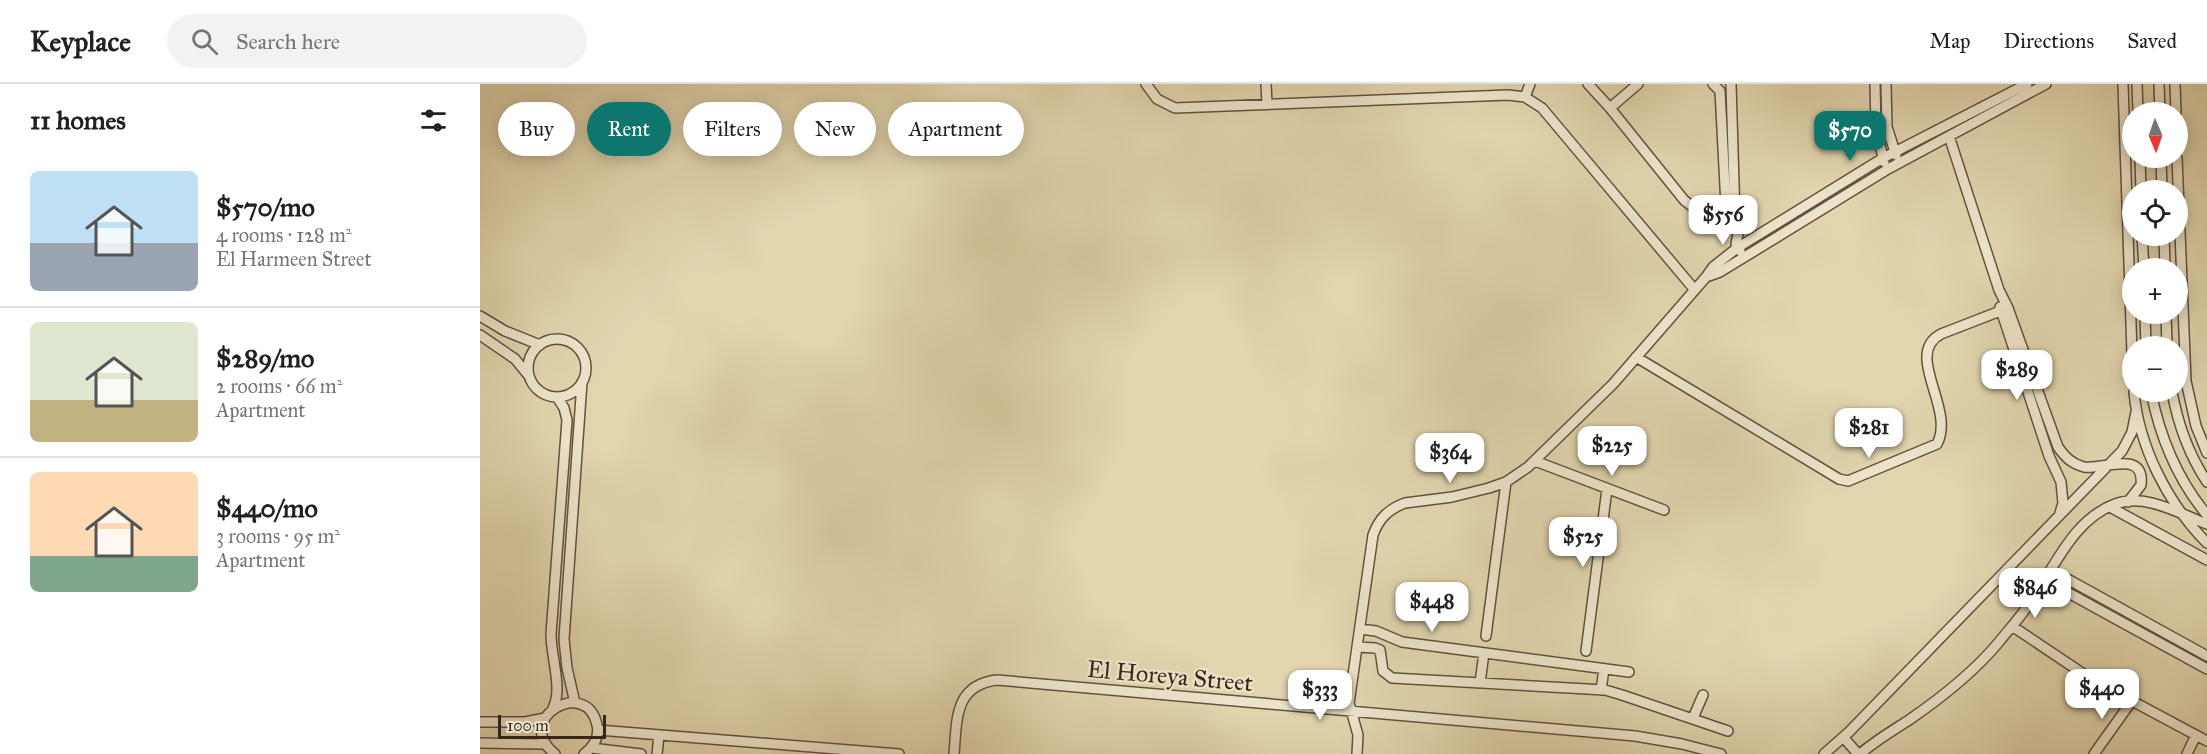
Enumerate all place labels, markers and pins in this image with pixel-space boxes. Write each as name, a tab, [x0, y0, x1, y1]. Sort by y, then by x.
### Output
pin: $570	[1814, 111, 1886, 162]
pin: $556	[1687, 195, 1759, 246]
pin: $289	[1981, 350, 2053, 401]
pin: $281	[1833, 408, 1905, 459]
pin: $225	[1576, 426, 1648, 477]
pin: $364	[1414, 433, 1486, 484]
pin: $525	[1547, 517, 1619, 568]
pin: $846	[1999, 568, 2071, 619]
pin: $448	[1396, 582, 1468, 633]
pin: $440	[2066, 669, 2138, 720]
pin: $333	[1284, 670, 1356, 721]

